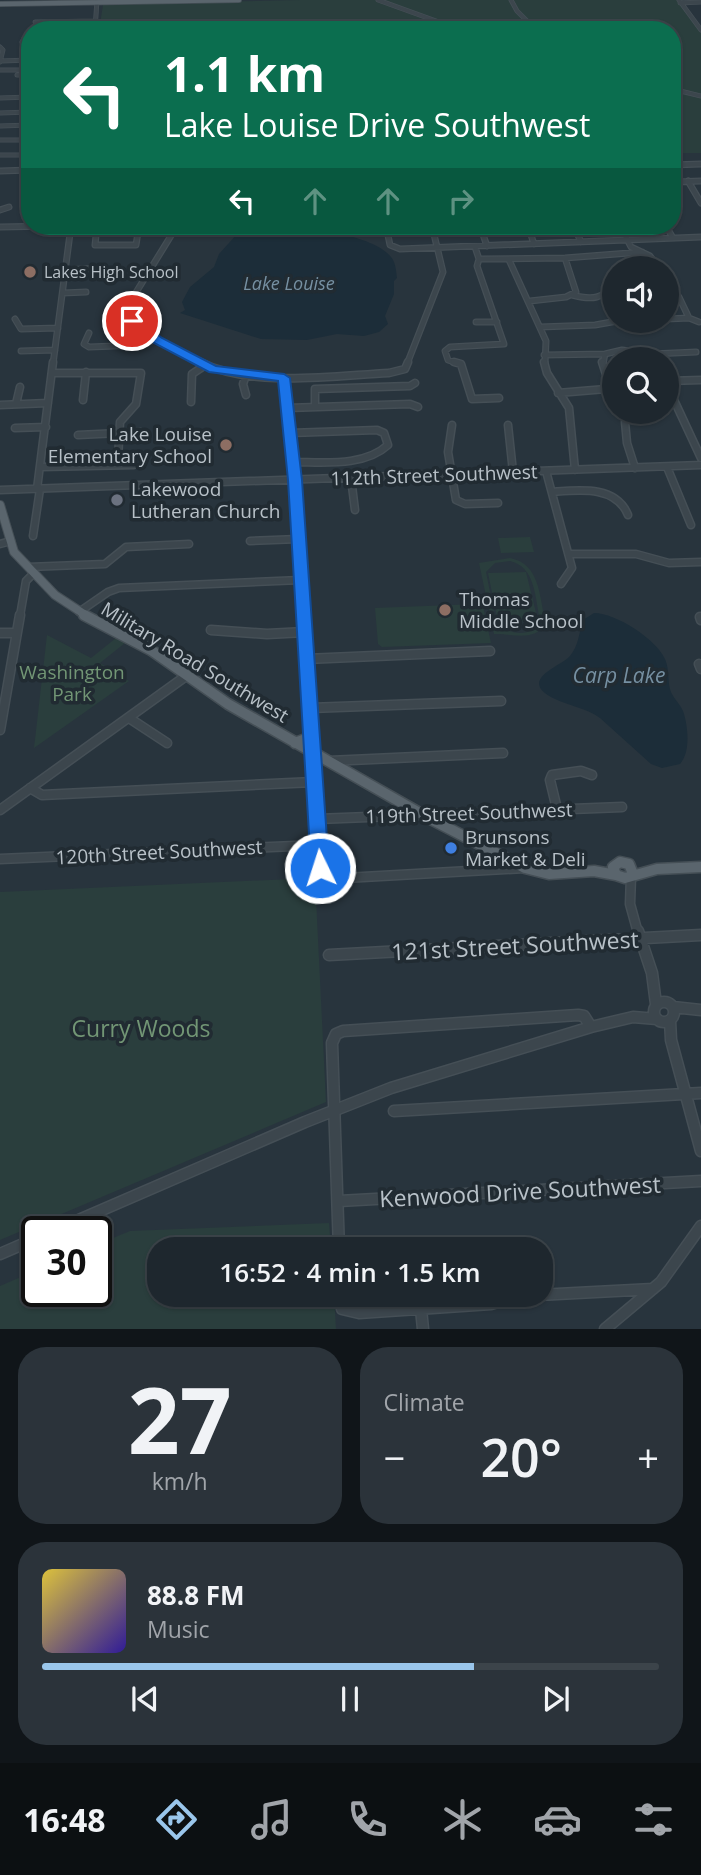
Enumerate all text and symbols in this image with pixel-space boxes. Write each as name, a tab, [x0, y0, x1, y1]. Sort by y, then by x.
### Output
text: 1.1 km	[164, 40, 325, 106]
icon: left	[49, 49, 140, 140]
text: Lake Louise Drive Southwest	[164, 103, 590, 146]
icon: left	[223, 182, 261, 220]
icon: ahead	[296, 182, 334, 220]
icon: ahead	[369, 182, 407, 220]
icon: right	[442, 182, 480, 220]
map controls	[602, 256, 679, 424]
button: sound	[602, 256, 679, 333]
place label: Lakes High School	[44, 261, 178, 283]
marker: Lakes High School	[22, 264, 38, 280]
water label: Lake Louise	[243, 271, 335, 295]
pin	[102, 291, 162, 351]
icon: arrive	[113, 302, 151, 340]
button: search	[602, 347, 679, 424]
place label: Lake Louise Elementary School	[48, 421, 212, 469]
marker: Lake Louise Elementary School	[218, 437, 234, 453]
street label: 112th Street Southwest	[330, 458, 538, 492]
place label: Lakewood Lutheran Church	[131, 476, 280, 524]
marker: Lakewood Lutheran Church	[109, 492, 125, 508]
place label: Thomas Middle School	[459, 586, 583, 634]
street label: Military Road Southwest	[96, 596, 294, 728]
marker: Thomas Middle School	[437, 602, 453, 618]
park label: Washington Park	[19, 659, 125, 707]
water label: Carp Lake	[573, 661, 665, 689]
street label: 119th Street Southwest	[365, 796, 573, 830]
place label: Brunsons Market & Deli	[465, 824, 586, 872]
position arrow	[283, 831, 357, 905]
street label: 120th Street Southwest	[55, 834, 263, 870]
marker: Brunsons Market & Deli	[443, 840, 459, 856]
street label: 121st Street Southwest	[391, 923, 639, 967]
park label: Curry Woods	[72, 1012, 210, 1044]
street label: Kenwood Drive Southwest	[379, 1168, 661, 1214]
speed limit sign: 30	[21, 1216, 112, 1307]
text: 16:52 · 4 min · 1.5 km	[219, 1254, 481, 1290]
text: 27	[128, 1357, 232, 1481]
text: Climate	[384, 1386, 465, 1418]
text: 20°	[480, 1421, 562, 1492]
text: −	[384, 1431, 405, 1483]
text: +	[637, 1431, 659, 1483]
text: km/h	[152, 1465, 208, 1497]
text: 88.8 FM	[147, 1577, 245, 1613]
text: Music	[147, 1613, 210, 1645]
icon: previous	[126, 1680, 164, 1718]
icon: pause	[331, 1680, 369, 1718]
icon: next	[537, 1680, 575, 1718]
icon: directions	[152, 1795, 201, 1844]
icon: music	[247, 1795, 296, 1844]
icon: phone	[343, 1795, 392, 1844]
icon: climate	[438, 1795, 487, 1844]
icon: car	[533, 1795, 582, 1844]
icon: filters	[629, 1795, 678, 1844]
text: 16:48	[23, 1798, 106, 1841]

